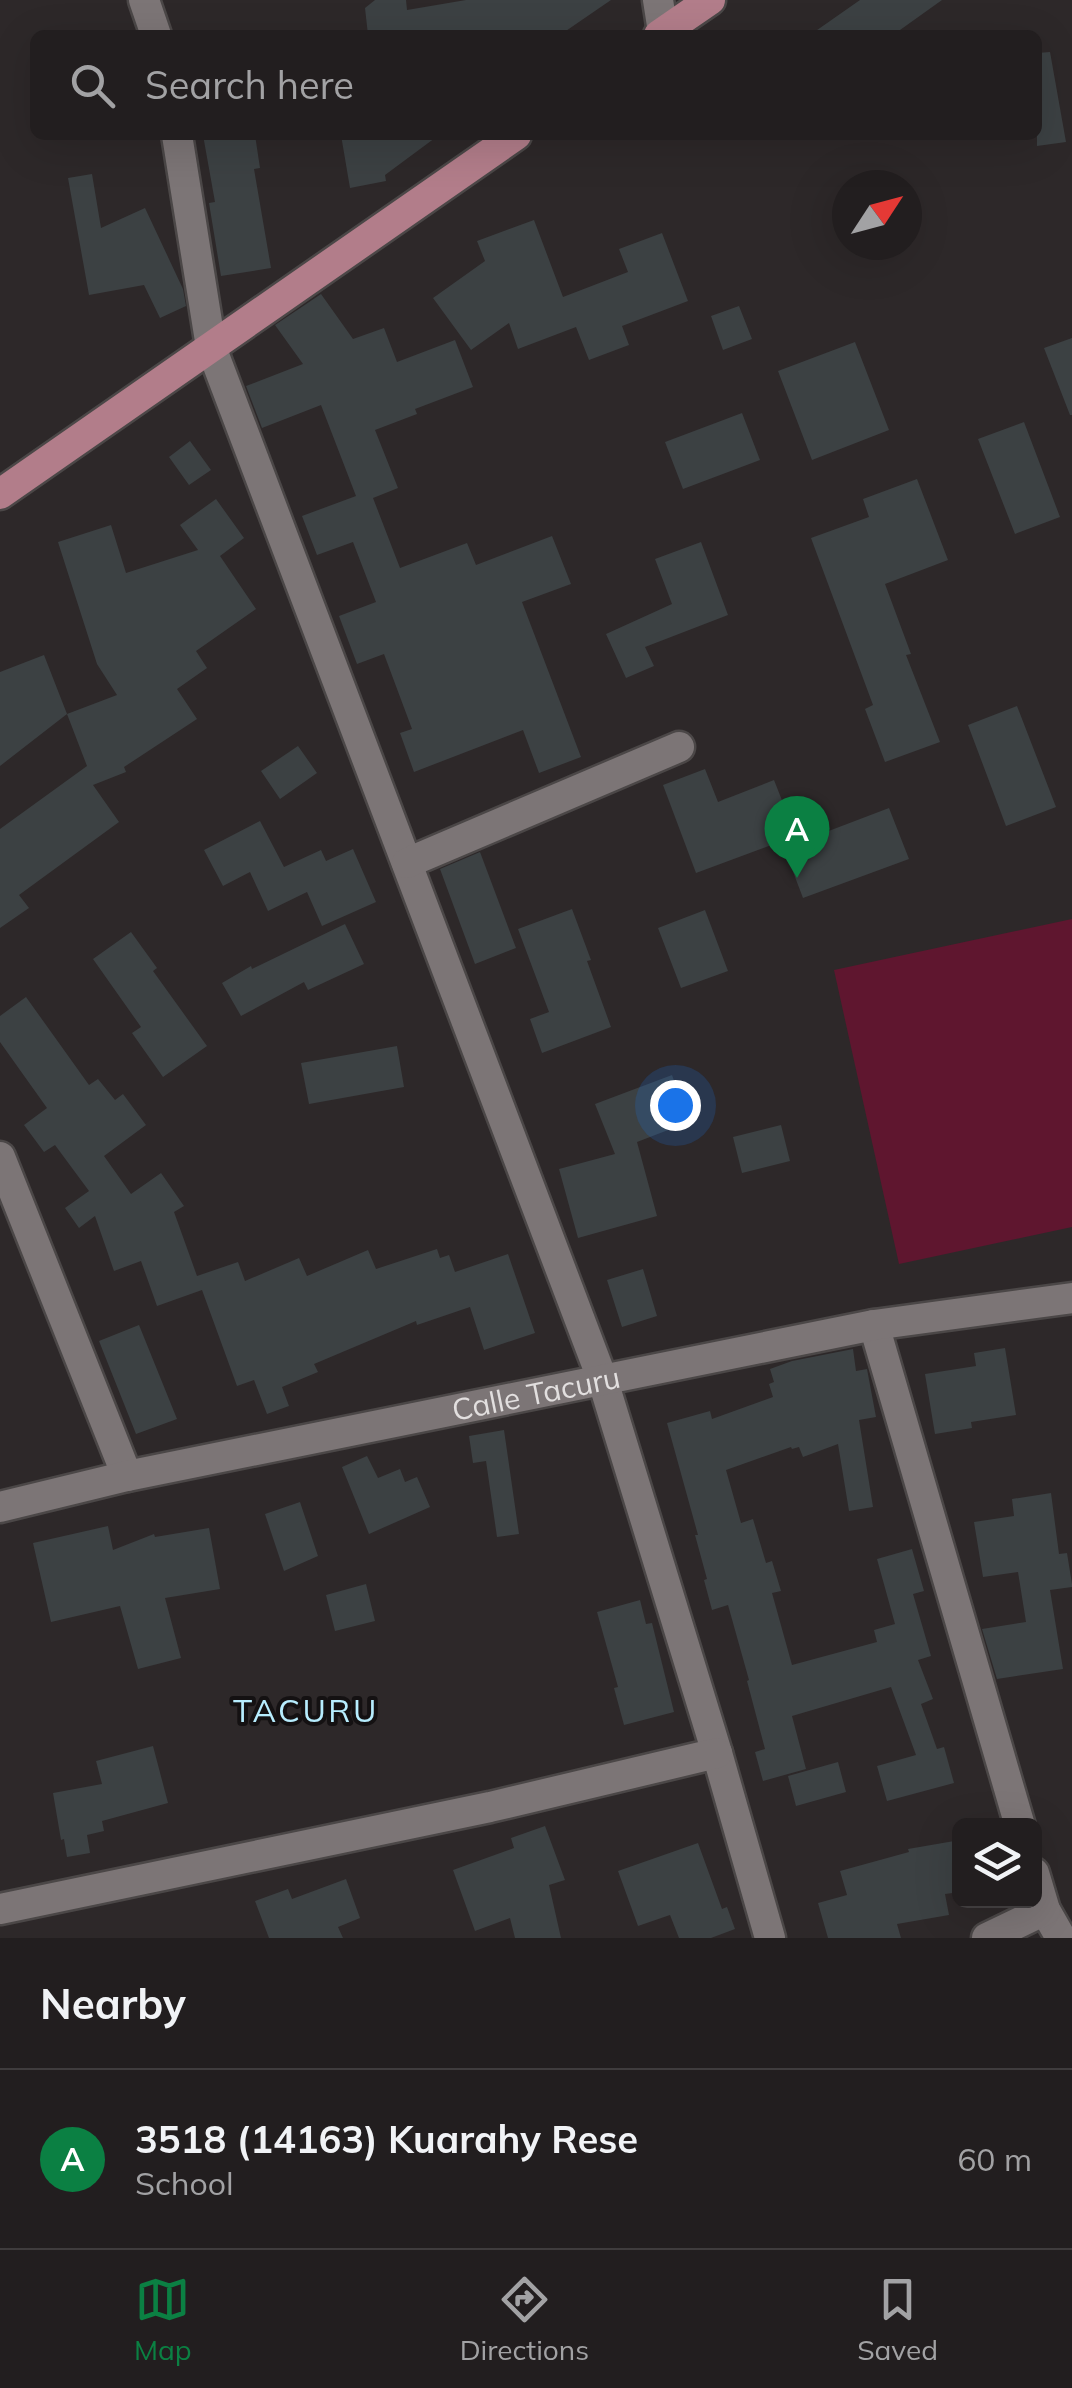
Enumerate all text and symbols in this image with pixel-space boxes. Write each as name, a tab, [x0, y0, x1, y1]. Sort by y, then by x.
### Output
search box	[30, 30, 1042, 140]
icon: search	[65, 58, 120, 113]
text: Search here	[145, 61, 354, 109]
north arrow	[832, 170, 922, 260]
pin: A	[764, 796, 830, 878]
your location	[650, 1080, 701, 1131]
street label: Calle Tacuru	[449, 1358, 623, 1429]
district label: TACURU	[233, 1690, 379, 1730]
map controls	[952, 1818, 1042, 1908]
button: layers	[952, 1818, 1042, 1908]
text: Nearby	[40, 1977, 186, 2030]
text: 3518 (14163) Kuarahy Rese	[135, 2115, 638, 2163]
text: A	[60, 2139, 85, 2179]
text: 60 m	[957, 2139, 1032, 2179]
text: School	[135, 2163, 234, 2203]
tab: Map	[134, 2272, 192, 2367]
tab: Directions	[460, 2272, 589, 2367]
tab: Saved	[857, 2272, 938, 2367]

